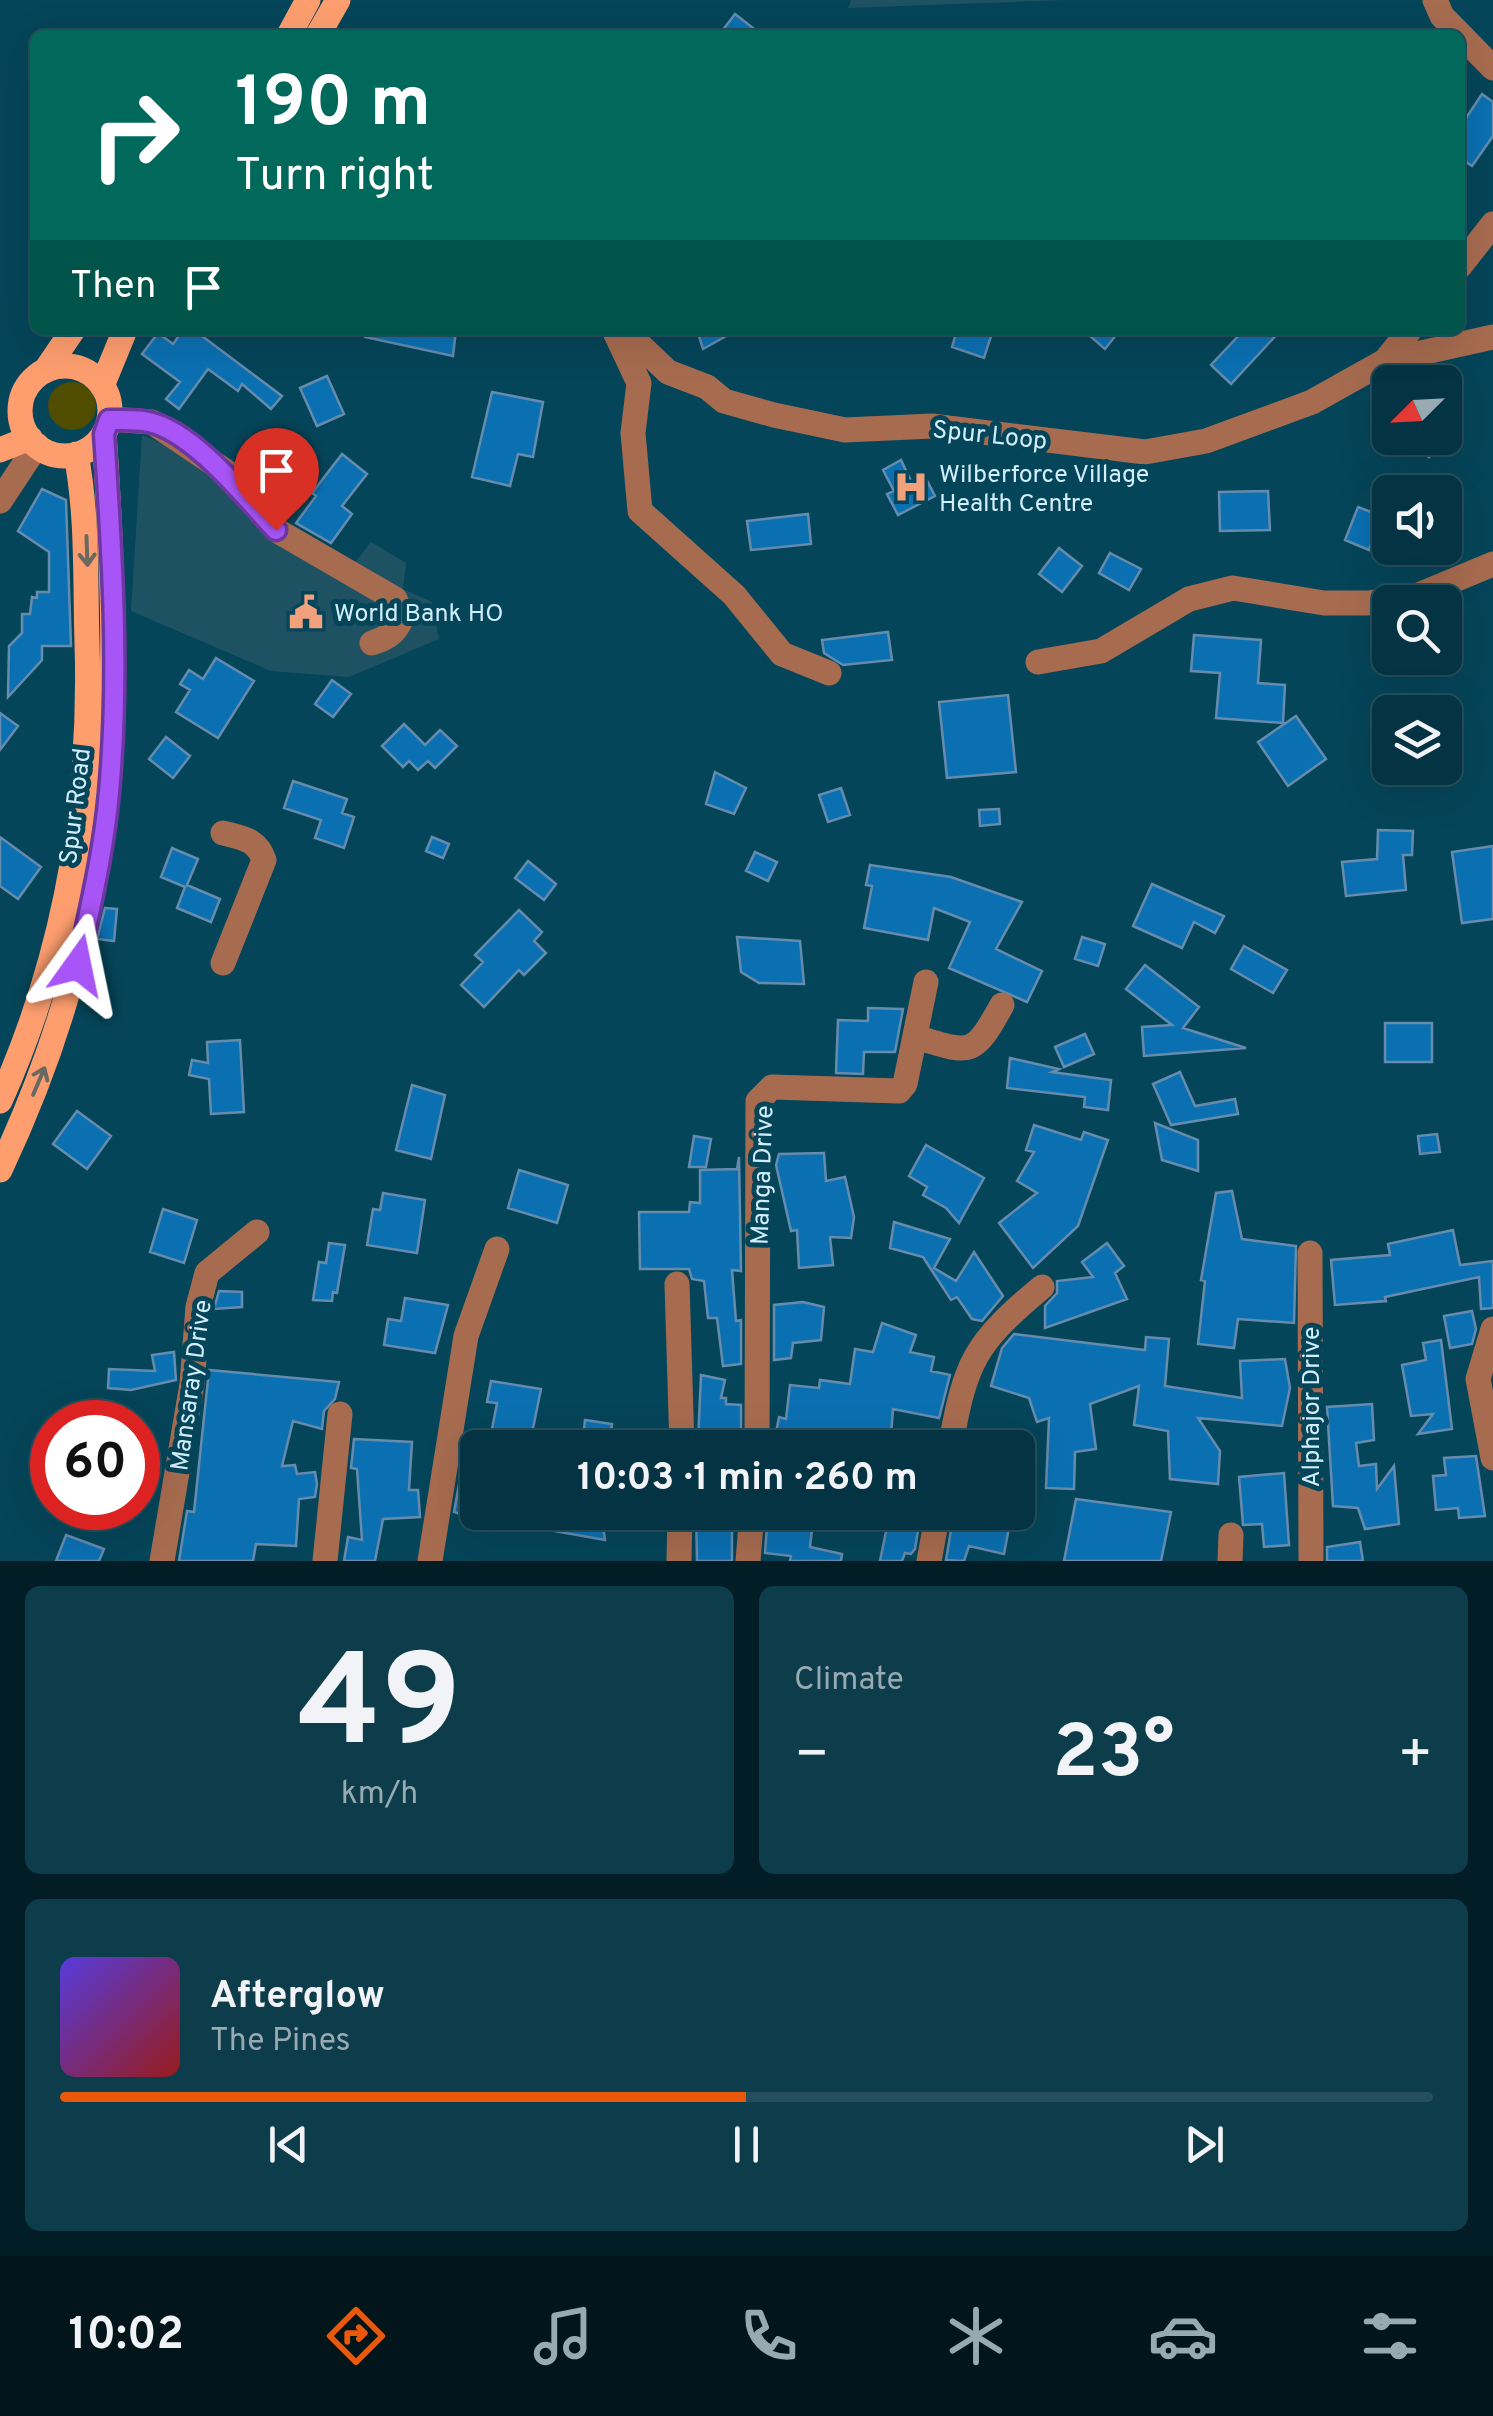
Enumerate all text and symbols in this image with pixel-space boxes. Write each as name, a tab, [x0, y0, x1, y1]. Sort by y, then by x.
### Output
text: 190 m	[235, 62, 431, 151]
icon: right	[70, 70, 200, 200]
text: Turn right	[235, 149, 434, 206]
icon: arrive	[176, 260, 231, 315]
text: Then	[70, 263, 156, 312]
north arrow	[1372, 365, 1462, 455]
map controls	[1372, 365, 1462, 785]
street label: Spur Loop	[931, 415, 1049, 459]
pin	[234, 428, 319, 531]
icon: arrive	[249, 443, 304, 498]
place label: Wilberforce Village Health Centre	[939, 460, 1149, 521]
hospital icon: Wilberforce Village Health Centre	[892, 468, 930, 506]
button: sound	[1372, 475, 1462, 565]
one-way arrow	[77, 535, 96, 567]
button: search	[1372, 585, 1462, 675]
public building icon: World Bank HO	[287, 593, 325, 631]
place label: World Bank HO	[334, 599, 503, 631]
button: layers	[1372, 695, 1462, 785]
street label: Spur Road	[54, 746, 100, 866]
position arrow	[26, 913, 130, 1017]
one-way arrow	[32, 1066, 50, 1097]
street label: Manga Drive	[746, 1105, 782, 1246]
street label: Mansaray Drive	[165, 1298, 221, 1473]
street label: Alphajor Drive	[1297, 1327, 1329, 1487]
speed limit sign: 60	[30, 1400, 160, 1530]
text: 10:03 · 1 min · 260 m	[577, 1455, 918, 1504]
text: 49	[298, 1627, 461, 1792]
text: Climate	[794, 1661, 904, 1701]
text: 23°	[1052, 1709, 1175, 1804]
text: −	[794, 1722, 829, 1792]
text: +	[1398, 1722, 1433, 1792]
text: km/h	[341, 1775, 418, 1815]
text: Afterglow	[210, 1973, 385, 2022]
text: The Pines	[210, 2022, 351, 2062]
icon: previous	[261, 2117, 316, 2172]
icon: pause	[719, 2117, 774, 2172]
icon: next	[1177, 2117, 1232, 2172]
icon: directions	[321, 2301, 391, 2371]
icon: music	[528, 2301, 598, 2371]
icon: phone	[734, 2301, 804, 2371]
icon: climate	[941, 2301, 1011, 2371]
icon: car	[1148, 2301, 1218, 2371]
icon: filters	[1355, 2301, 1425, 2371]
text: 10:02	[68, 2308, 184, 2365]

